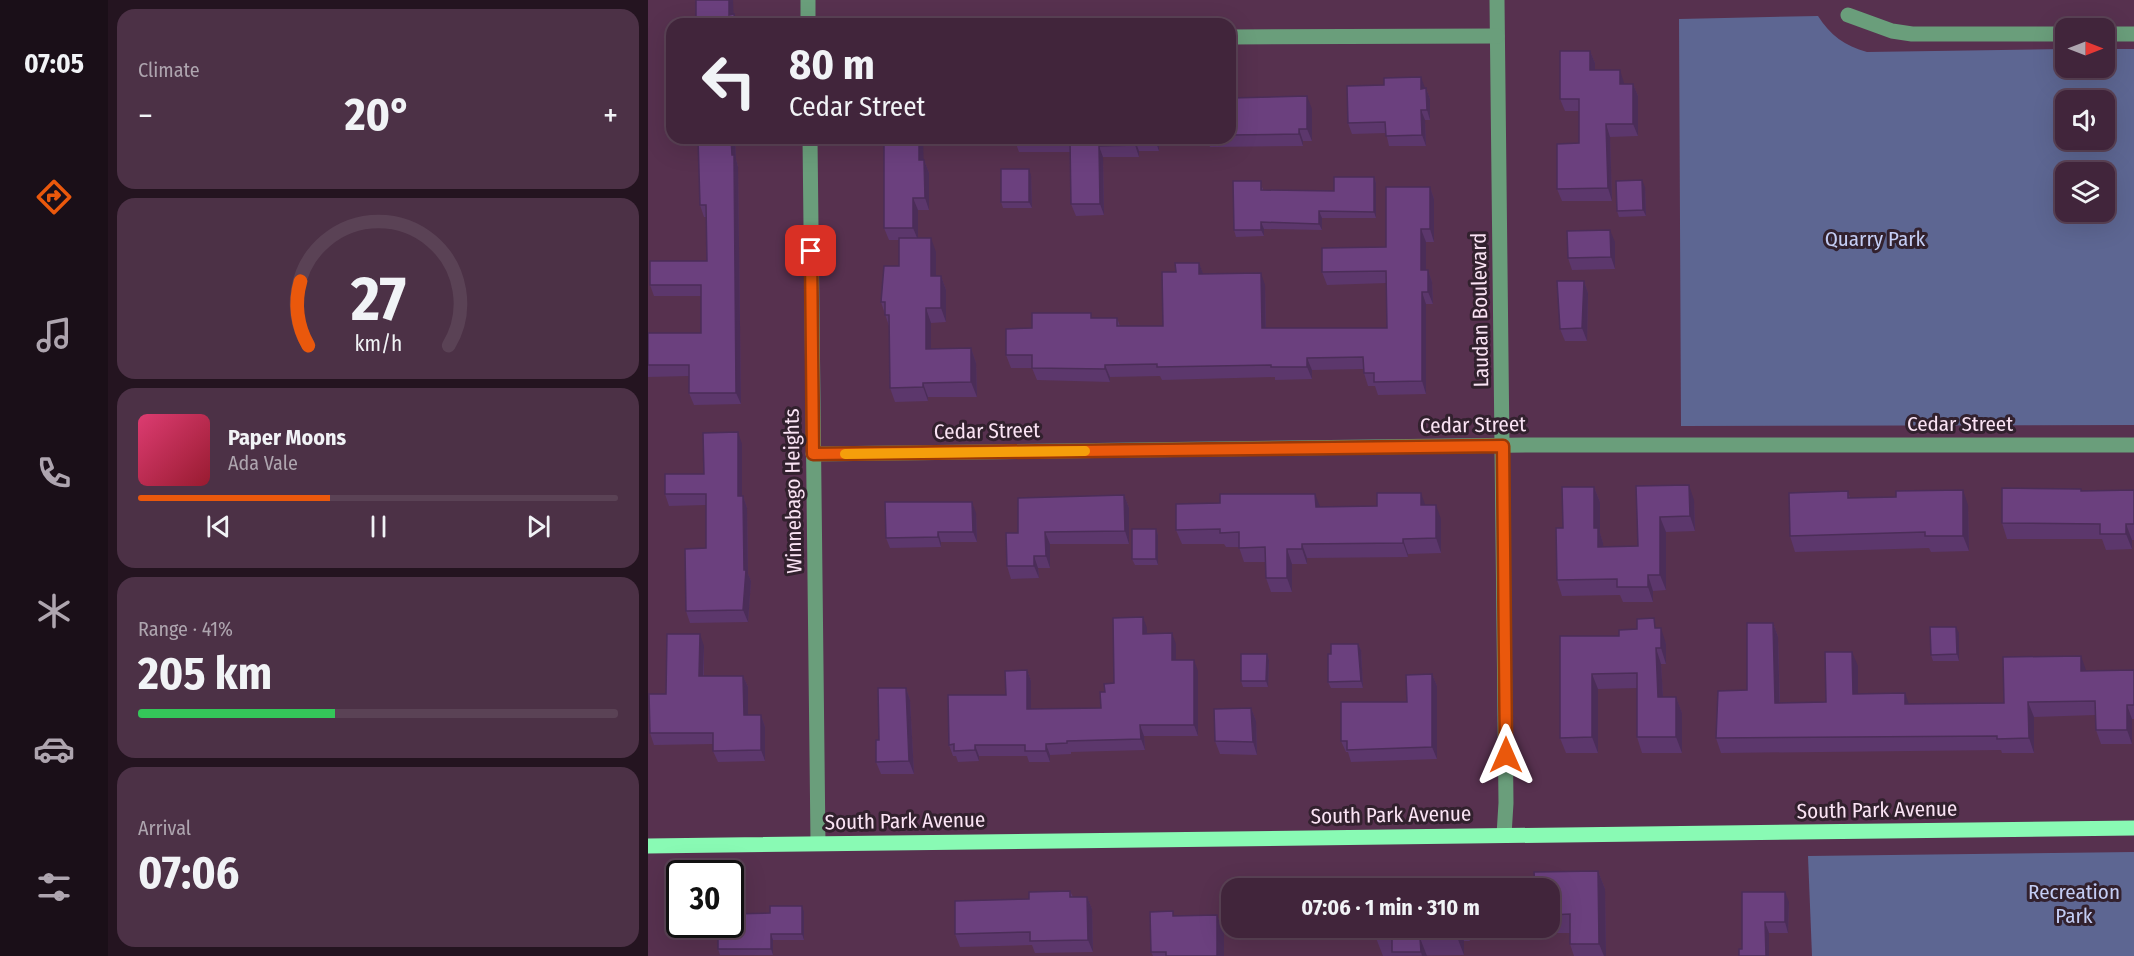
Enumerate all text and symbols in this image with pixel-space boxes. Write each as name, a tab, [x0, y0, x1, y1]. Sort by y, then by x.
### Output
north arrow	[2055, 18, 2115, 78]
map controls	[2055, 18, 2115, 222]
text: 80 m	[789, 40, 875, 90]
icon: left	[690, 42, 768, 120]
text: 07:05	[24, 48, 84, 80]
text: Climate	[138, 58, 200, 82]
text: 20°	[345, 88, 411, 142]
button: sound	[2055, 90, 2115, 150]
text: Cedar Street	[789, 91, 925, 123]
text: −	[138, 96, 153, 136]
text: +	[603, 96, 618, 136]
button: layers	[2055, 162, 2115, 222]
icon: directions	[33, 176, 75, 218]
pin	[785, 225, 836, 276]
park label: Quarry Park	[1825, 226, 1926, 252]
street label: Laudan Boulevard	[1466, 233, 1494, 387]
icon: arrive	[794, 234, 827, 267]
text: 27	[349, 262, 406, 337]
icon: music	[33, 314, 75, 356]
text: km/h	[354, 331, 402, 357]
street label: Winnebago Heights	[779, 408, 807, 574]
street label: Cedar Street	[1420, 411, 1526, 439]
street label: Cedar Street	[1907, 411, 2013, 437]
street label: Cedar Street	[934, 417, 1040, 445]
text: Paper Moons	[228, 424, 346, 451]
text: Ada Vale	[228, 451, 298, 475]
icon: phone	[33, 452, 75, 494]
icon: previous	[202, 510, 235, 543]
icon: pause	[362, 510, 395, 543]
icon: next	[522, 510, 555, 543]
icon: climate	[33, 590, 75, 632]
text: Range · 41%	[138, 617, 233, 641]
text: 205 km	[138, 647, 272, 701]
position arrow	[1474, 723, 1538, 787]
icon: car	[33, 728, 75, 770]
street label: South Park Avenue	[1796, 796, 1958, 824]
street label: South Park Avenue	[1310, 801, 1472, 829]
street label: South Park Avenue	[824, 807, 986, 835]
text: Arrival	[138, 816, 191, 840]
text: 07:06	[138, 846, 239, 900]
speed limit sign: 30	[666, 860, 744, 938]
icon: filters	[33, 866, 75, 908]
park label: Recreation Park	[2028, 879, 2120, 929]
text: 07:06 · 1 min · 310 m	[1301, 894, 1480, 921]

